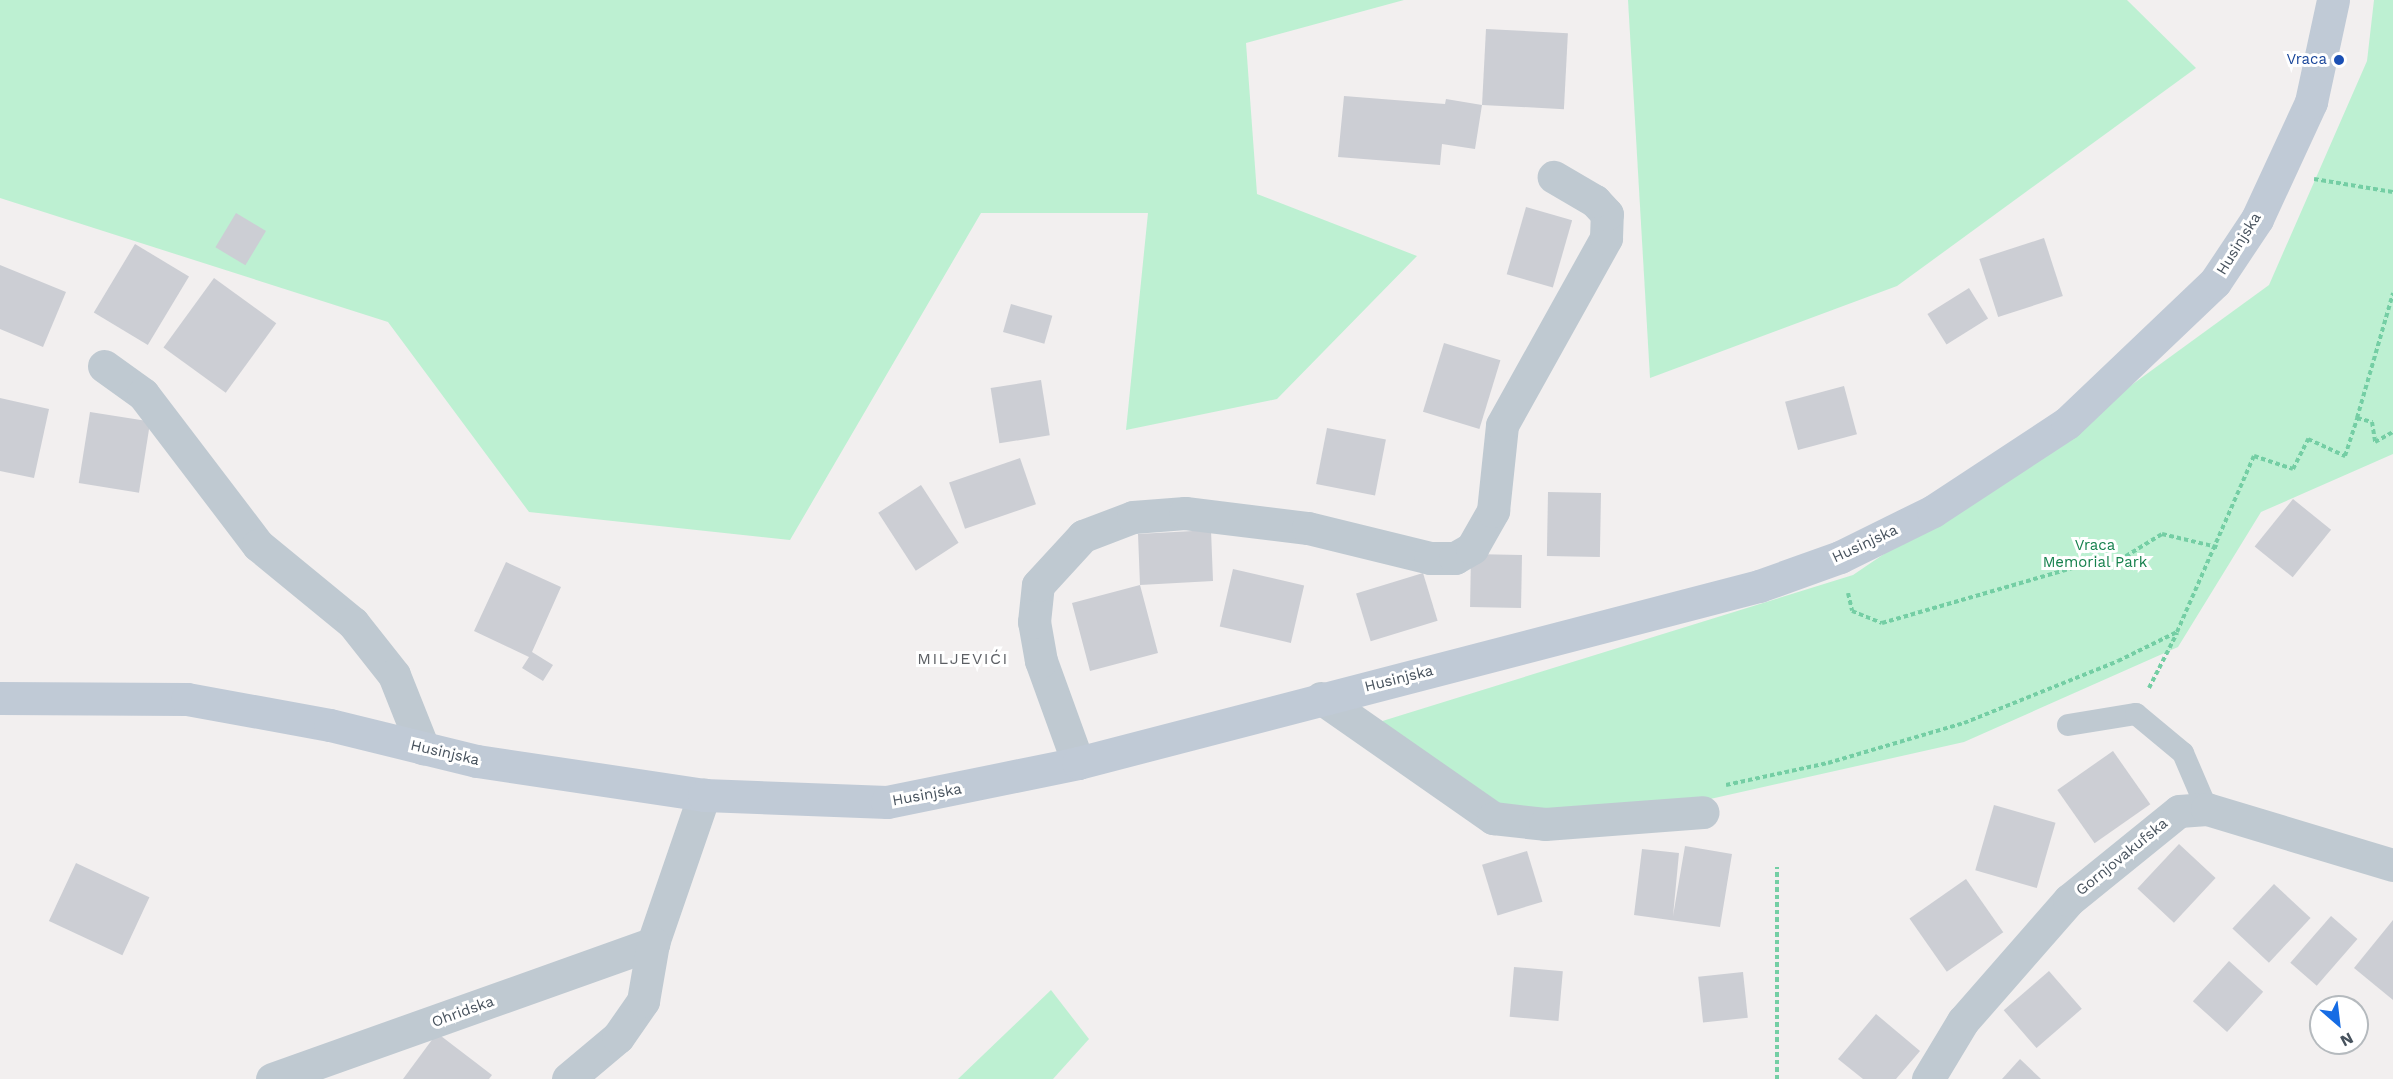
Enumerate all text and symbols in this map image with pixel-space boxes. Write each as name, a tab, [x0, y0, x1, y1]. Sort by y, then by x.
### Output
place label: Vraca	[2287, 51, 2327, 69]
marker: Vraca	[2332, 53, 2346, 67]
street label: Husinjska	[2213, 210, 2265, 278]
street label: Husinjska	[1829, 521, 1901, 567]
park label: Vraca Memorial Park	[2042, 536, 2148, 571]
district label: MILJEVIĆI	[917, 649, 1009, 669]
street label: Husinjska	[1363, 662, 1435, 696]
street label: Husinjska	[409, 736, 481, 770]
street label: Husinjska	[891, 780, 963, 810]
street label: Gornjovakufska	[2073, 815, 2171, 899]
street label: Ohridska	[430, 992, 496, 1032]
north arrow	[2309, 995, 2369, 1055]
text: N	[2337, 1028, 2356, 1051]

